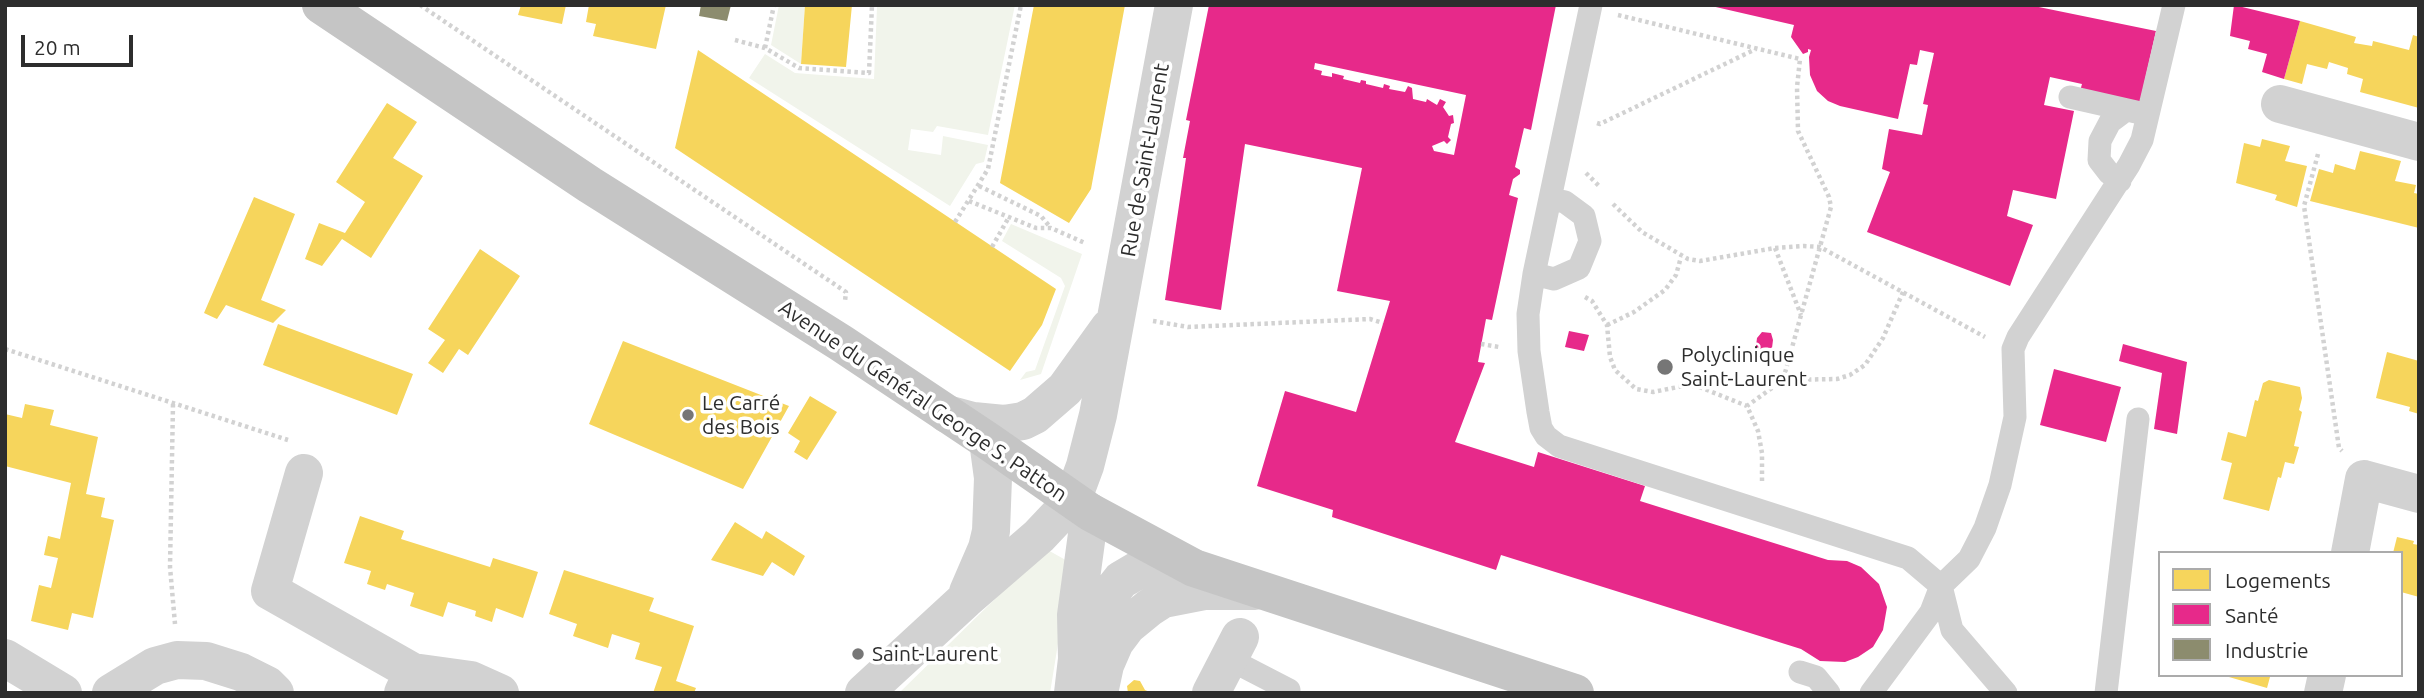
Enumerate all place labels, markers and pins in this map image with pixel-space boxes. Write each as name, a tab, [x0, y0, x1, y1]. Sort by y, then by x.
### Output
place label: Polyclinique Saint-Laurent	[1681, 342, 1807, 392]
marker: Polyclinique Saint-Laurent	[1655, 357, 1675, 377]
place label: Le Carré des Bois	[702, 390, 780, 440]
marker: Le Carré des Bois	[680, 407, 696, 423]
place label: Saint-Laurent	[872, 641, 998, 667]
marker: Saint-Laurent	[850, 646, 866, 662]

